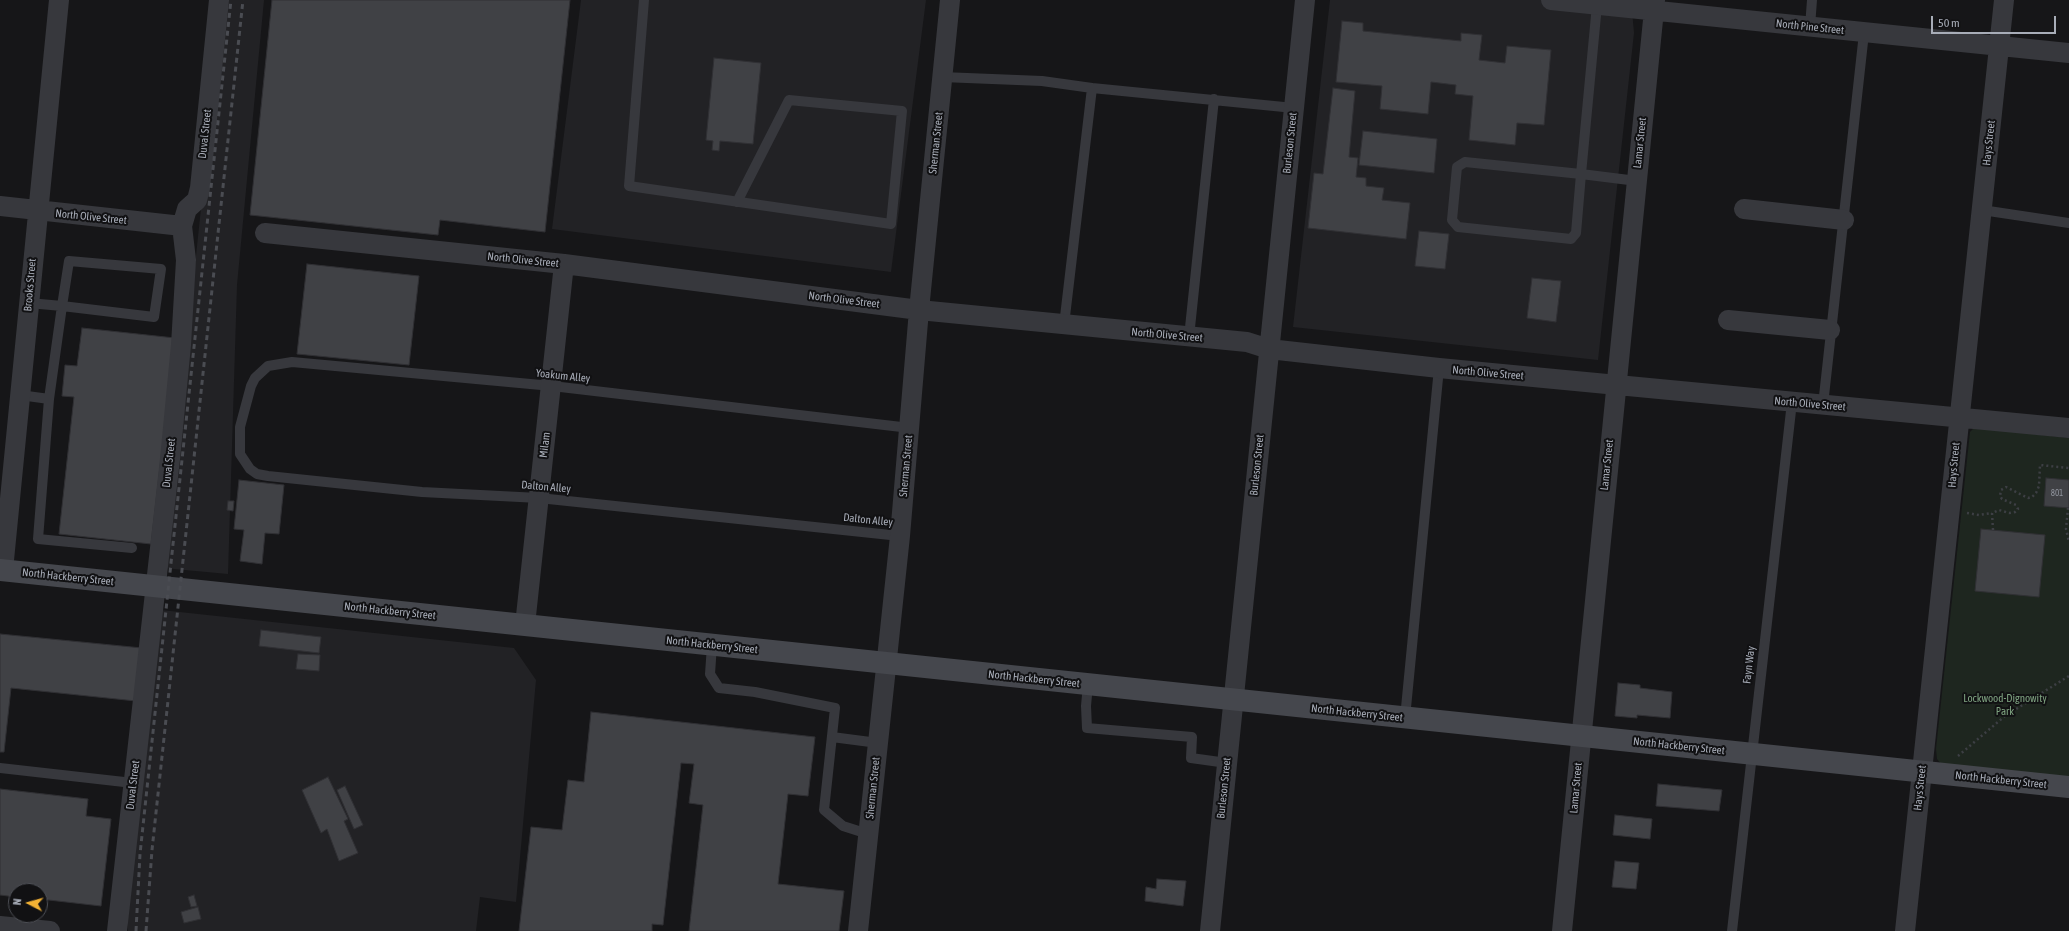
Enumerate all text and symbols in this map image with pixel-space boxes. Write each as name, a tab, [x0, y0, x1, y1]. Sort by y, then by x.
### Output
scale bar	[1933, 8, 2058, 34]
text: 50 m	[1938, 16, 1960, 30]
street label: North Pine Street	[1775, 17, 1845, 37]
street label: Duval Street	[196, 109, 214, 159]
street label: Sherman Street	[926, 111, 946, 175]
street label: Burleson Street	[1280, 112, 1300, 174]
street label: Lamar Street	[1631, 117, 1649, 169]
street label: Hays Street	[1980, 120, 1998, 166]
street label: North Olive Street	[55, 207, 127, 227]
street label: North Olive Street	[487, 250, 559, 270]
street label: Brooks Street	[21, 258, 39, 312]
street label: North Olive Street	[808, 289, 880, 311]
street label: North Olive Street	[1131, 325, 1203, 345]
street label: North Olive Street	[1452, 363, 1524, 383]
street label: Yoakum Alley	[535, 367, 591, 385]
street label: North Olive Street	[1774, 394, 1846, 414]
street label: Milam	[537, 431, 553, 459]
street label: Sherman Street	[897, 434, 915, 498]
street label: Burleson Street	[1247, 434, 1267, 496]
street label: Duval Street	[160, 438, 178, 488]
street label: Lamar Street	[1598, 439, 1616, 491]
street label: Hays Street	[1945, 442, 1963, 488]
street label: Dalton Alley	[521, 478, 571, 496]
house number: 801	[2051, 488, 2063, 498]
street label: Dalton Alley	[843, 511, 893, 529]
street label: North Hackberry Street	[22, 566, 114, 588]
street label: North Hackberry Street	[344, 600, 436, 622]
street label: North Hackberry Street	[666, 634, 758, 656]
street label: Fayn Way	[1740, 645, 1758, 685]
street label: North Hackberry Street	[988, 668, 1080, 690]
park label: Lockwood-Dignowity Park	[1963, 692, 2047, 718]
street label: North Hackberry Street	[1311, 702, 1403, 724]
street label: North Hackberry Street	[1633, 735, 1725, 757]
street label: Sherman Street	[863, 756, 883, 820]
street label: Burleson Street	[1214, 757, 1234, 819]
street label: Duval Street	[123, 760, 143, 810]
street label: Lamar Street	[1567, 762, 1585, 814]
street label: Hays Street	[1911, 765, 1929, 811]
street label: North Hackberry Street	[1955, 769, 2047, 791]
north arrow	[8, 883, 48, 923]
text: N	[11, 898, 23, 906]

